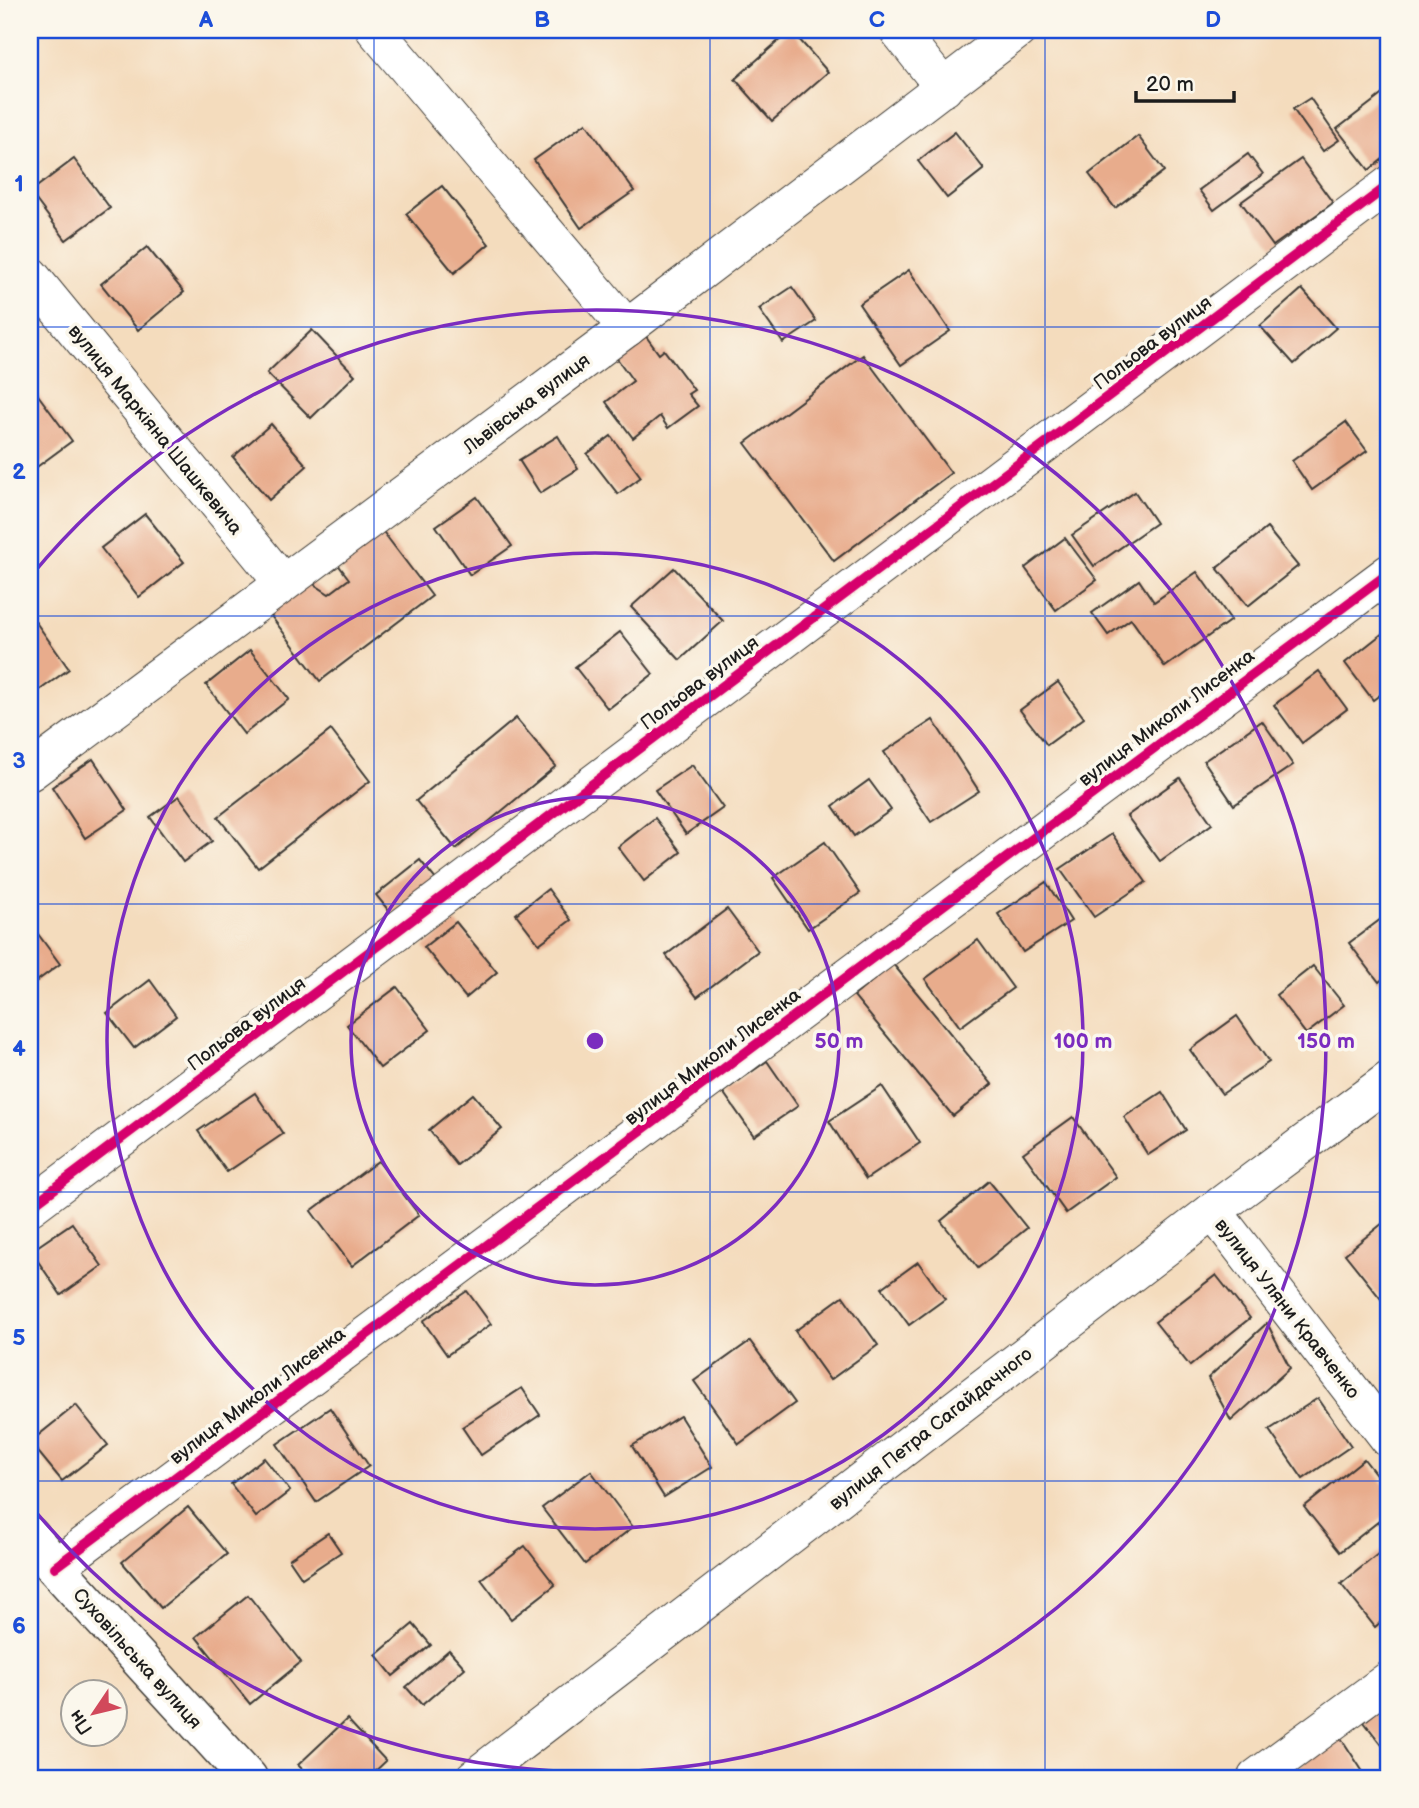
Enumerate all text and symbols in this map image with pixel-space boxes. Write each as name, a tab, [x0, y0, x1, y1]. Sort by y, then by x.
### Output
text: A	[198, 6, 214, 34]
text: B	[534, 6, 550, 34]
text: C	[869, 6, 885, 34]
text: D	[1205, 6, 1221, 34]
scale bar	[1136, 60, 1234, 104]
text: 20 m	[1146, 72, 1194, 97]
text: 1	[14, 170, 24, 198]
street label: Польова вулиця	[1089, 291, 1217, 395]
street label: вулиця Маркіяна Шашкевича	[63, 320, 247, 540]
street label: Львівська вулиця	[458, 349, 595, 460]
text: 2	[12, 458, 26, 486]
street label: Польова вулиця	[636, 631, 764, 735]
street label: вулиця Миколи Лисенка	[1075, 645, 1259, 792]
text: 3	[12, 747, 26, 775]
street label: Польова вулиця	[183, 972, 311, 1076]
street label: вулиця Миколи Лисенка	[621, 984, 805, 1131]
centre of rings	[583, 1029, 607, 1053]
text: 50 m	[815, 1029, 863, 1054]
text: 100 m	[1054, 1029, 1112, 1054]
text: 150 m	[1297, 1029, 1355, 1054]
text: 4	[12, 1035, 26, 1063]
street label: вулиця Уляни Кравченко	[1209, 1214, 1364, 1404]
street label: вулиця Миколи Лисенка	[166, 1323, 350, 1470]
text: 5	[12, 1324, 26, 1352]
street label: вулиця Петра Сагайдачного	[825, 1343, 1037, 1515]
street label: Суховільська вулиця	[68, 1584, 206, 1734]
text: 6	[12, 1612, 26, 1640]
north arrow	[60, 1678, 130, 1748]
text: Пн	[65, 1705, 98, 1739]

